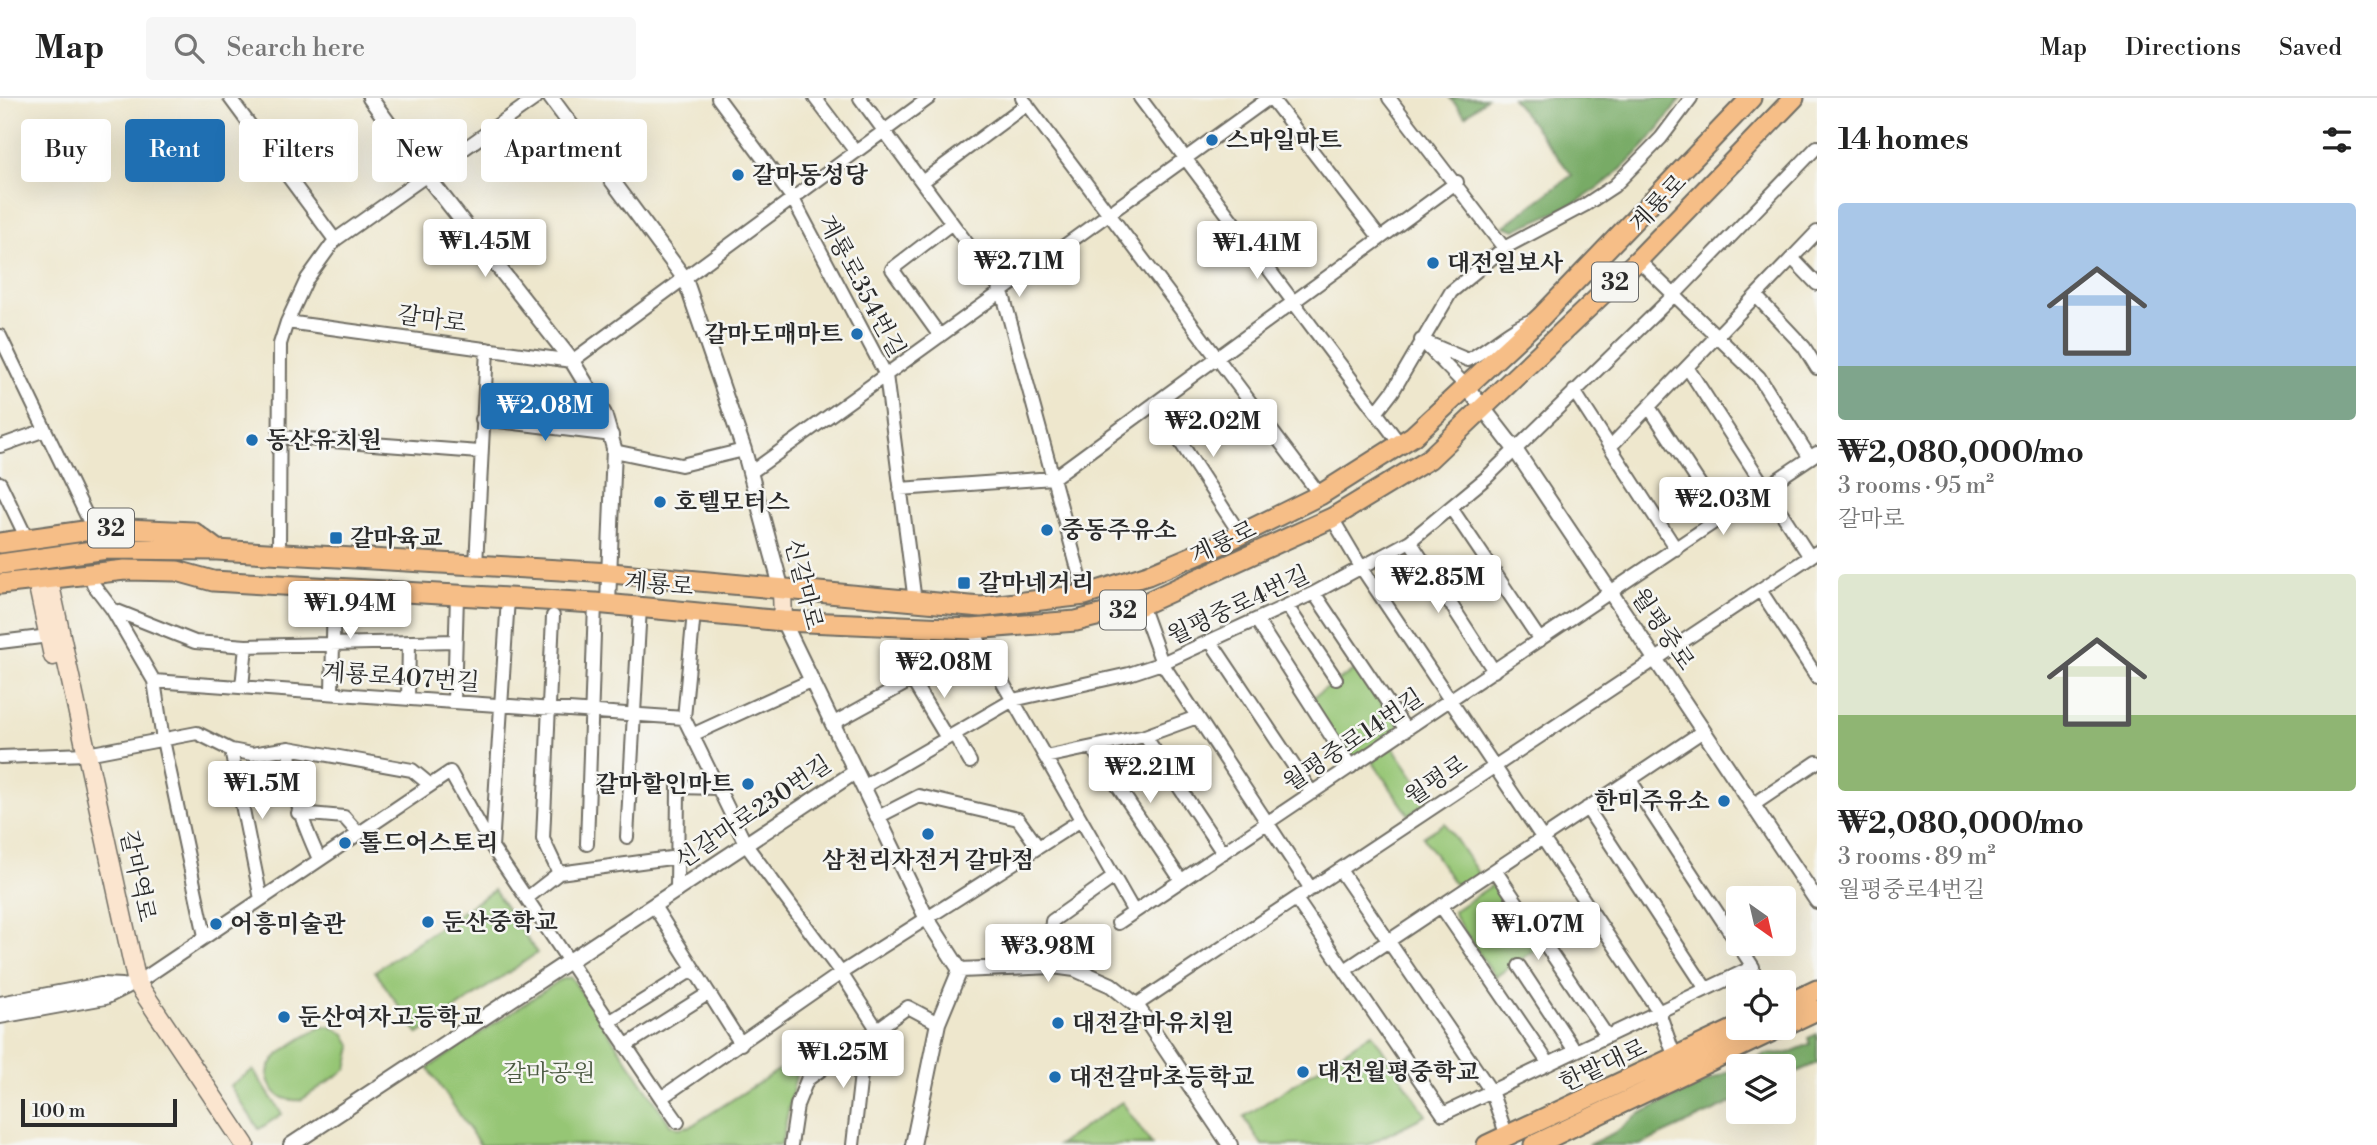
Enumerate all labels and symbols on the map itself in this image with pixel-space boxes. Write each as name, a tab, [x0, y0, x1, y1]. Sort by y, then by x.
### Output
place label: 스마일마트	[1226, 126, 1342, 156]
marker: 스마일마트	[1204, 132, 1220, 148]
place label: 갈마동성당	[752, 161, 869, 191]
marker: 갈마동성당	[730, 167, 746, 183]
street label: 계룡로	[1624, 168, 1694, 239]
street label: 계룡로354번길	[811, 210, 911, 363]
pin: ₩1.45M	[428, 220, 542, 279]
pin: ₩1.41M	[1200, 222, 1314, 281]
pin: ₩2.71M	[962, 240, 1076, 299]
place label: 대전일보사	[1447, 249, 1564, 279]
marker: 대전일보사	[1425, 255, 1441, 271]
road number: 32	[1592, 262, 1638, 302]
street label: 갈마로	[395, 300, 468, 340]
place label: 갈마도매마트	[704, 320, 843, 350]
marker: 갈마도매마트	[849, 326, 865, 342]
pin: ₩2.08M	[488, 384, 602, 443]
pin: ₩2.02M	[1156, 400, 1270, 459]
place label: 동산유치원	[266, 426, 382, 456]
marker: 동산유치원	[244, 432, 260, 448]
pin: ₩2.03M	[1666, 478, 1780, 537]
place label: 호텔모터스	[674, 488, 790, 518]
marker: 호텔모터스	[652, 494, 668, 510]
road number: 32	[88, 508, 134, 548]
street label: 계룡로	[1186, 515, 1261, 571]
place label: 중동주유소	[1061, 516, 1177, 546]
marker: 중동주유소	[1039, 522, 1055, 538]
place label: 갈마육교	[350, 524, 443, 554]
marker: 갈마육교	[328, 530, 344, 546]
street label: 신갈마로	[777, 536, 829, 633]
pin: ₩2.85M	[1381, 556, 1495, 615]
street label: 월평중로4번길	[1163, 560, 1314, 652]
street label: 계룡로	[623, 567, 695, 603]
place label: 갈마네거리	[978, 569, 1094, 599]
marker: 갈마네거리	[956, 575, 972, 591]
pin: ₩1.94M	[293, 582, 407, 641]
street label: 월평중로	[1624, 583, 1701, 676]
road number: 32	[1100, 590, 1146, 630]
pin: ₩2.08M	[887, 640, 1001, 700]
street label: 계룡로407번길	[321, 658, 481, 698]
street label: 월평중로14번길	[1278, 683, 1429, 799]
pin: ₩2.21M	[1093, 746, 1207, 805]
street label: 월평로	[1399, 749, 1474, 813]
street label: 신갈마로230번길	[670, 750, 837, 876]
pin: ₩1.5M	[213, 762, 311, 821]
place label: 갈마할인마트	[595, 770, 734, 800]
marker: 갈마할인마트	[740, 776, 756, 792]
place label: 한미주유소	[1594, 787, 1710, 817]
marker: 한미주유소	[1716, 793, 1732, 809]
marker: 삼천리자전거 갈마점	[920, 826, 936, 842]
street label: 갈마역로	[113, 828, 161, 925]
place label: 톨드어스토리	[359, 829, 498, 859]
marker: 톨드어스토리	[337, 835, 353, 851]
place label: 삼천리자전거 갈마점	[822, 846, 1034, 876]
north arrow	[1726, 886, 1796, 956]
pin: ₩1.07M	[1481, 902, 1595, 962]
place label: 둔산중학교	[442, 908, 558, 938]
place label: 어흥미술관	[230, 910, 346, 940]
marker: 둔산중학교	[420, 914, 436, 930]
marker: 어흥미술관	[208, 916, 224, 932]
pin: ₩3.98M	[991, 924, 1105, 984]
place label: 둔산여자고등학교	[298, 1003, 483, 1033]
marker: 둔산여자고등학교	[276, 1009, 292, 1025]
place label: 대전갈마유치원	[1072, 1009, 1234, 1039]
marker: 대전갈마유치원	[1050, 1015, 1066, 1031]
pin: ₩1.25M	[786, 1030, 900, 1090]
street label: 한밭대로	[1555, 1033, 1652, 1099]
place label: 대전월평중학교	[1317, 1058, 1479, 1088]
park label: 갈마공원	[503, 1059, 595, 1089]
place label: 대전갈마초등학교	[1069, 1063, 1254, 1093]
marker: 대전월평중학교	[1295, 1064, 1311, 1080]
marker: 대전갈마초등학교	[1047, 1069, 1063, 1085]
scale bar	[21, 1096, 177, 1128]

